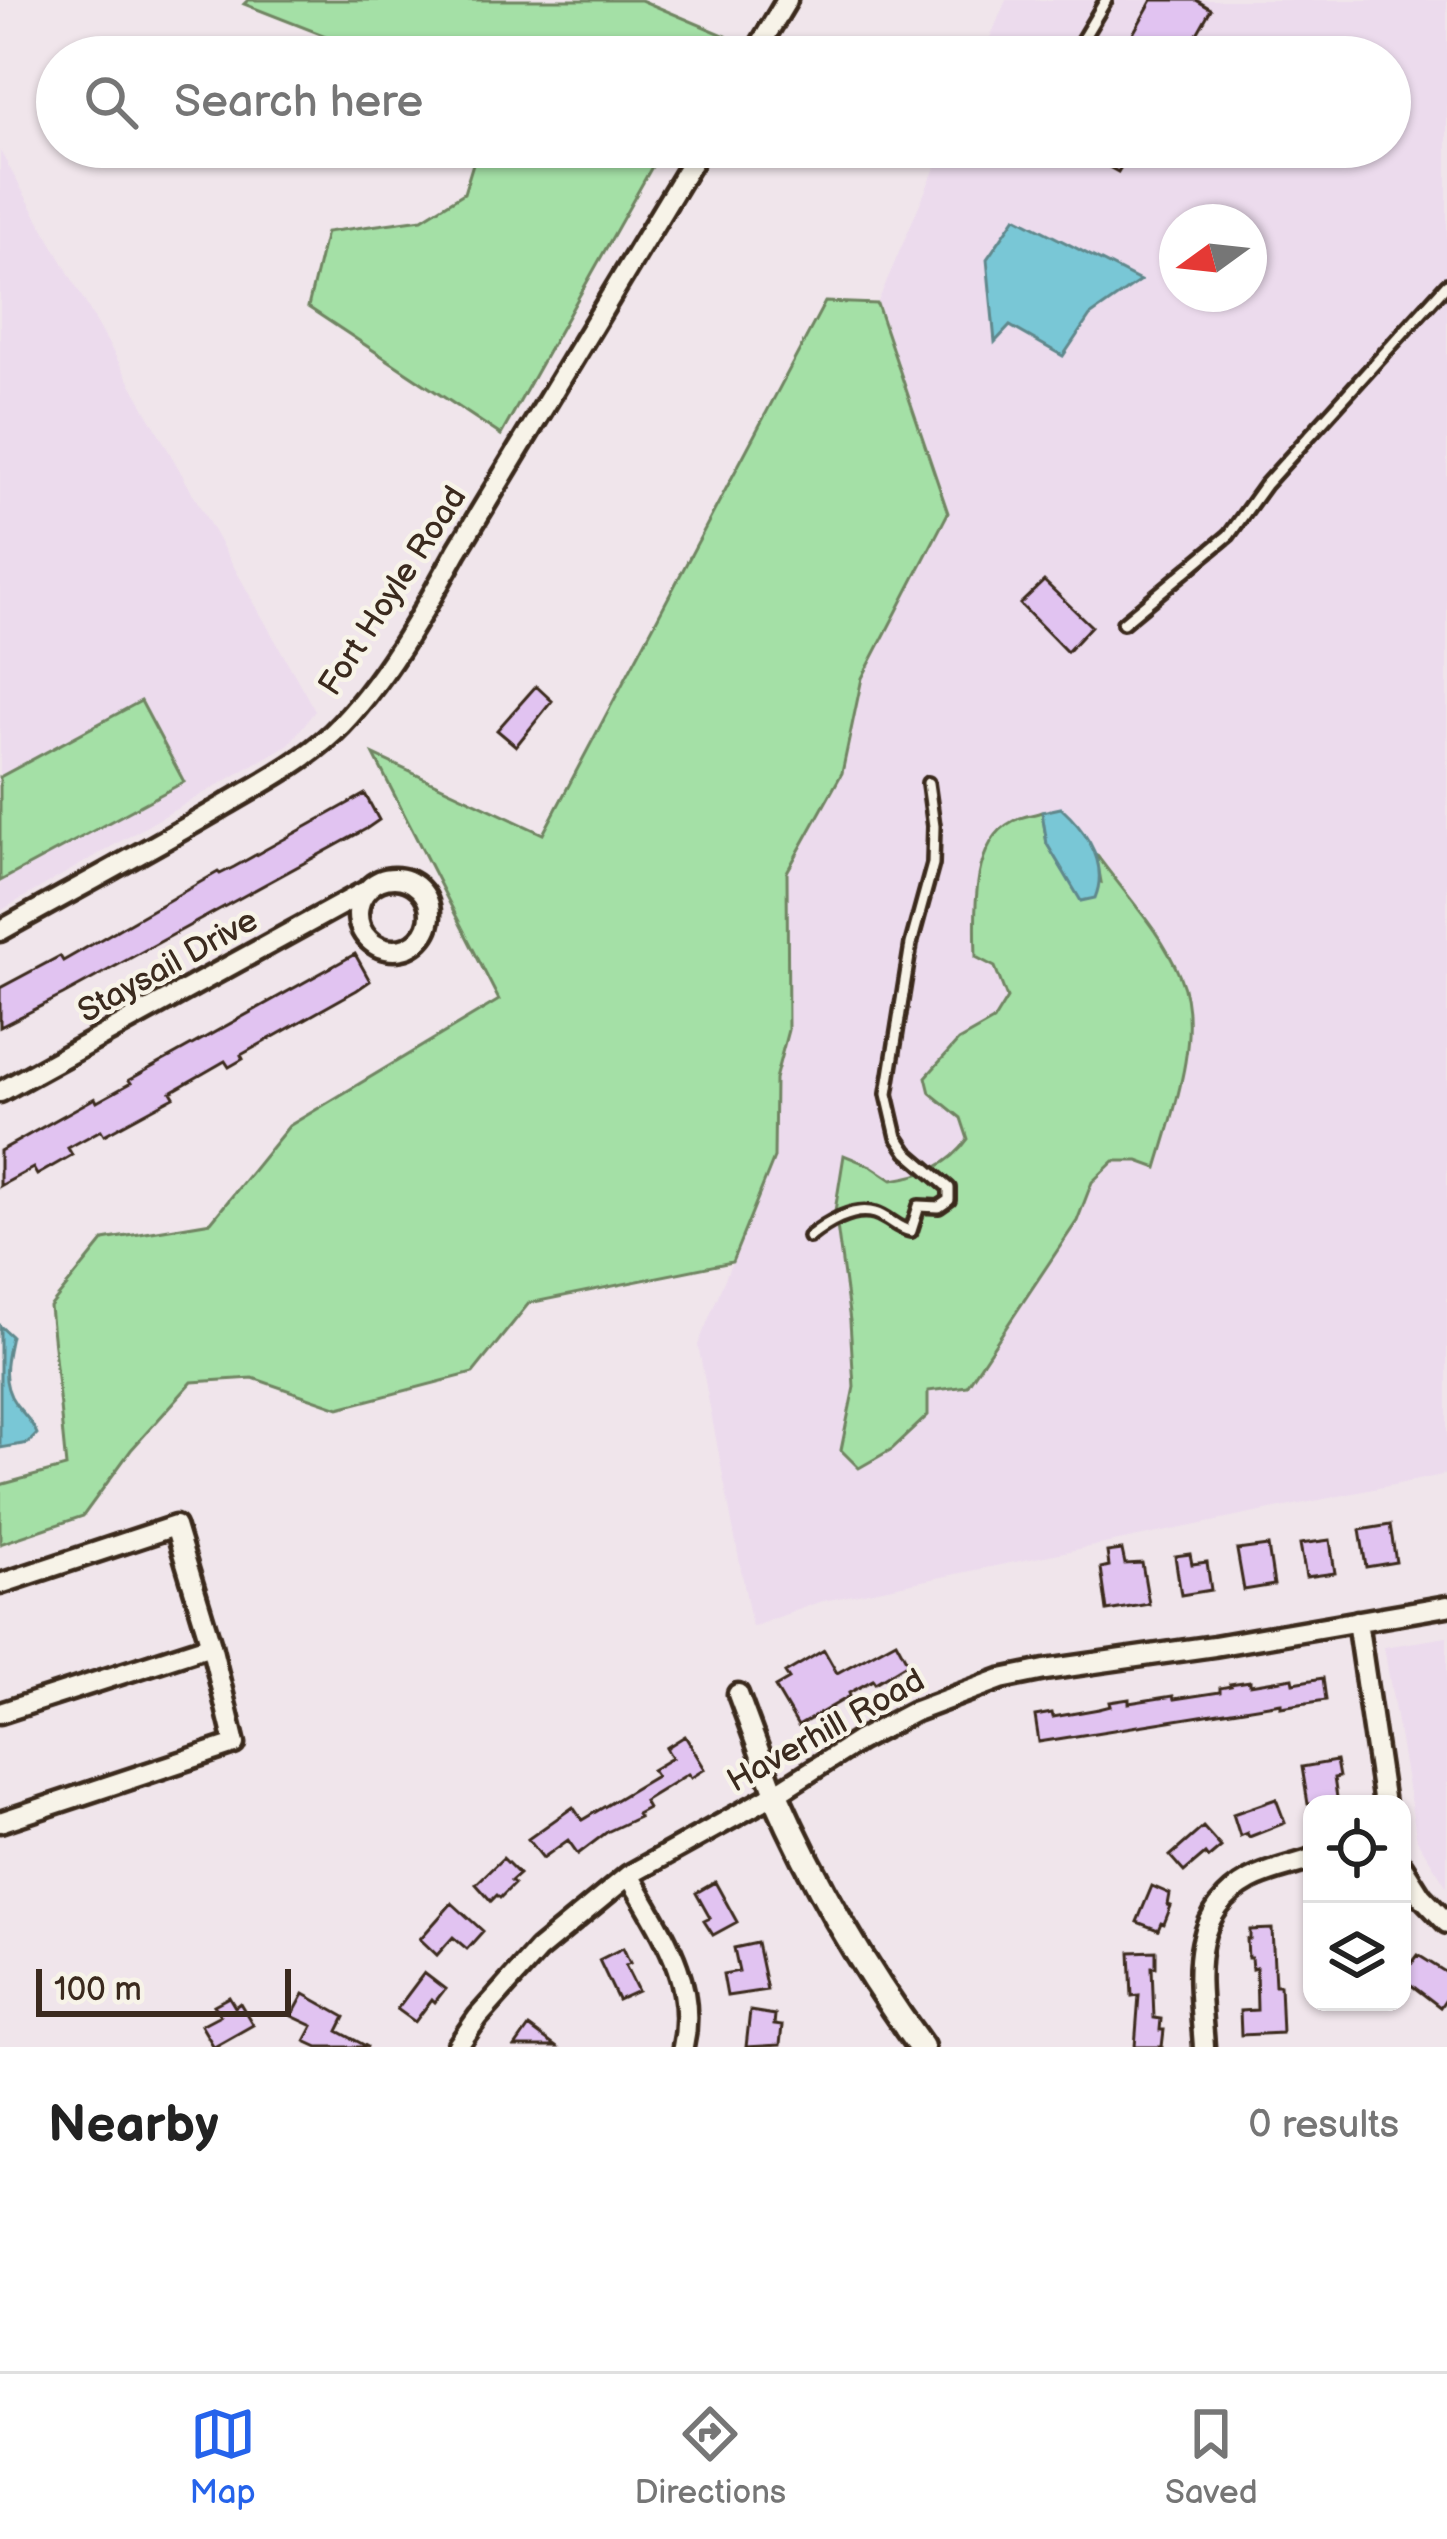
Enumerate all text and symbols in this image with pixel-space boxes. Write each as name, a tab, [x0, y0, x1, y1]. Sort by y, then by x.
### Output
search box	[36, 36, 1411, 168]
icon: search	[78, 69, 144, 135]
text: Search here	[174, 75, 423, 130]
north arrow	[1159, 204, 1267, 312]
street label: Fort Hoyle Road	[310, 479, 476, 703]
street label: Staysail Drive	[71, 900, 265, 1032]
street label: Haverhill Road	[720, 1660, 932, 1802]
map controls	[1303, 1795, 1411, 2011]
button: locate	[1303, 1795, 1411, 1903]
button: layers	[1303, 1903, 1411, 2011]
scale bar	[36, 1963, 291, 2016]
text: 100 m	[54, 1970, 142, 2010]
text: Nearby	[48, 2095, 219, 2156]
text: 0 results	[1248, 2102, 1399, 2149]
tab: Map	[189, 2401, 256, 2513]
tab: Directions	[634, 2401, 786, 2513]
tab: Saved	[1165, 2401, 1258, 2513]

